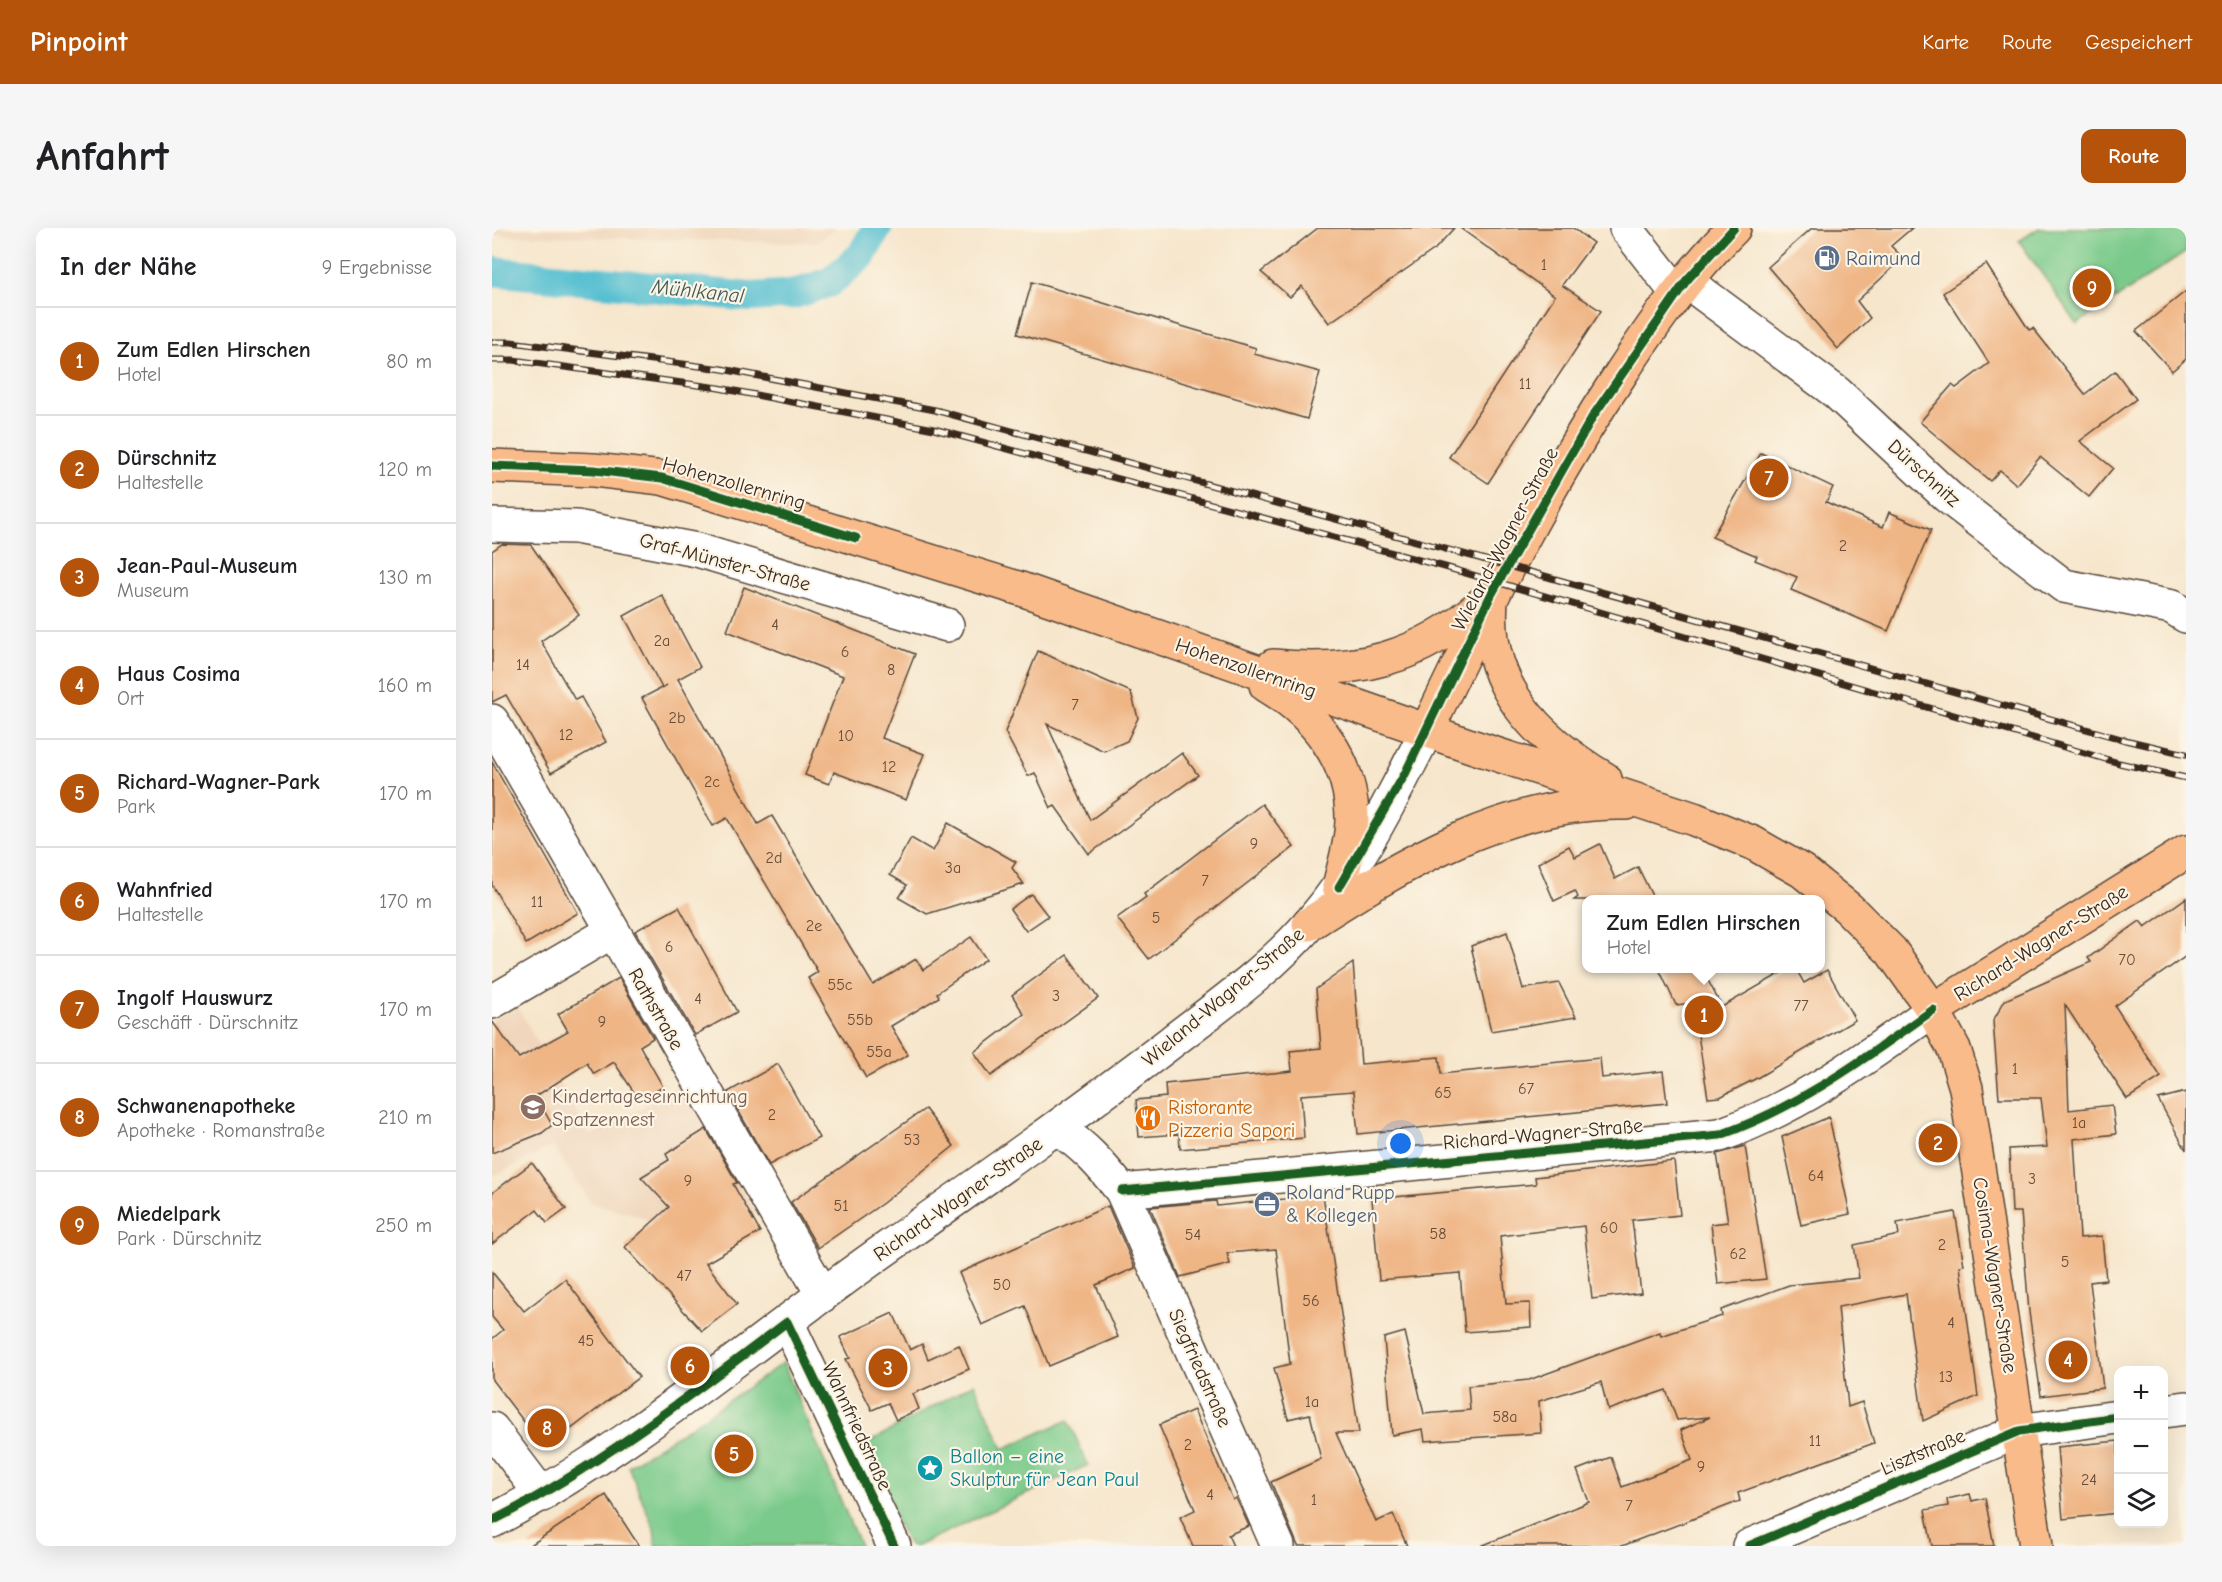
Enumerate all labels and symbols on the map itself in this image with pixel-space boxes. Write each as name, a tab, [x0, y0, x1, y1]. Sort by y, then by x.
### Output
fuel station icon: Raimund	[1812, 243, 1842, 273]
place label: Raimund	[1846, 247, 1921, 270]
house number: 1	[1541, 256, 1547, 274]
pin: 9	[2072, 266, 2112, 310]
water label: Mühlkanal	[650, 274, 746, 308]
house number: 11	[1519, 375, 1531, 393]
street label: Dürschnitz	[1883, 435, 1965, 512]
street label: Wieland-Wagner-Straße	[1447, 444, 1563, 634]
street label: Hohenzollernring	[660, 452, 808, 514]
pin: 7	[1750, 456, 1788, 500]
street label: Graf-Münster-Straße	[637, 528, 813, 596]
house number: 2	[1839, 537, 1847, 555]
house number: 4	[771, 616, 779, 634]
house number: 2a	[654, 632, 670, 650]
street label: Hohenzollernring	[1172, 633, 1320, 703]
house number: 6	[841, 643, 849, 661]
house number: 14	[516, 656, 530, 674]
house number: 8	[887, 661, 895, 679]
house number: 7	[1071, 696, 1079, 714]
house number: 2b	[669, 709, 685, 727]
house number: 12	[559, 726, 573, 744]
house number: 10	[838, 727, 854, 745]
house number: 12	[882, 758, 896, 776]
house number: 2c	[704, 773, 720, 791]
house number: 9	[1250, 835, 1258, 853]
house number: 2d	[766, 849, 782, 867]
house number: 3a	[945, 859, 961, 877]
house number: 7	[1201, 872, 1209, 890]
street label: Richard-Wagner-Straße	[1950, 880, 2132, 1006]
house number: 11	[531, 893, 543, 911]
house number: 5	[1152, 909, 1160, 927]
house number: 2e	[806, 917, 822, 935]
street label: Wieland-Wagner-Straße	[1137, 923, 1309, 1071]
house number: 6	[665, 938, 673, 956]
house number: 70	[2118, 951, 2136, 969]
street label: Rathstraße	[623, 964, 689, 1054]
house number: 55c	[827, 976, 853, 994]
house number: 3	[1052, 987, 1060, 1005]
house number: 4	[694, 990, 702, 1008]
pin: 1	[1684, 992, 1724, 1038]
house number: 77	[1793, 997, 1809, 1015]
house number: 55b	[847, 1011, 873, 1029]
house number: 9	[598, 1013, 606, 1031]
house number: 55a	[866, 1043, 892, 1061]
house number: 1	[2012, 1060, 2018, 1078]
house number: 67	[1518, 1080, 1535, 1098]
house number: 65	[1434, 1084, 1452, 1102]
place label: Kindertageseinrichtung Spatzennest	[552, 1085, 748, 1131]
school or university icon: Kindertageseinrichtung Spatzennest	[518, 1092, 548, 1122]
place label: Ristorante Pizzeria Sapori	[1168, 1096, 1295, 1142]
restaurant icon: Ristorante Pizzeria Sapori	[1133, 1103, 1163, 1133]
house number: 2	[768, 1106, 776, 1124]
street label: Richard-Wagner-Straße	[1442, 1114, 1644, 1154]
house number: 1a	[2072, 1114, 2086, 1132]
pin: 2	[1918, 1120, 1958, 1166]
your location	[1386, 1129, 1415, 1158]
house number: 53	[904, 1131, 920, 1149]
street label: Richard-Wagner-Straße	[869, 1132, 1047, 1266]
house number: 64	[1808, 1167, 1824, 1185]
house number: 3	[2028, 1170, 2036, 1188]
house number: 9	[684, 1172, 692, 1190]
street label: Cosima-Wagner-Straße	[1968, 1175, 2022, 1375]
place label: Roland Rupp & Kollegen	[1286, 1181, 1395, 1227]
office icon: Roland Rupp & Kollegen	[1252, 1189, 1282, 1219]
house number: 51	[833, 1197, 849, 1215]
house number: 60	[1600, 1219, 1618, 1237]
house number: 58	[1430, 1225, 1446, 1243]
house number: 54	[1185, 1226, 1201, 1244]
house number: 2	[1938, 1236, 1946, 1254]
house number: 62	[1729, 1245, 1747, 1263]
house number: 5	[2061, 1253, 2069, 1271]
house number: 47	[676, 1267, 692, 1285]
house number: 50	[993, 1276, 1011, 1294]
house number: 56	[1302, 1292, 1320, 1310]
street label: Siegfriedstraße	[1164, 1305, 1236, 1431]
house number: 4	[1947, 1314, 1955, 1332]
house number: 45	[578, 1332, 594, 1350]
pin: 4	[2048, 1338, 2088, 1382]
pin: 6	[670, 1344, 710, 1388]
pin: 3	[868, 1346, 908, 1390]
street label: Wahnfriedstraße	[817, 1358, 897, 1494]
house number: 13	[1939, 1368, 1953, 1386]
house number: 1a	[1305, 1393, 1319, 1411]
pin: 8	[528, 1406, 566, 1450]
house number: 58a	[1492, 1408, 1518, 1426]
street label: Lisztstraße	[1877, 1424, 1969, 1480]
pin: 5	[714, 1432, 754, 1476]
house number: 11	[1809, 1432, 1821, 1450]
house number: 2	[1184, 1436, 1192, 1454]
place label: Ballon – eine Skulptur für Jean Paul	[950, 1445, 1139, 1491]
place icon: Ballon – eine Skulptur für Jean Paul	[915, 1453, 945, 1483]
house number: 9	[1697, 1458, 1705, 1476]
house number: 24	[2081, 1471, 2097, 1489]
house number: 4	[1206, 1486, 1214, 1504]
house number: 1	[1311, 1491, 1317, 1509]
house number: 7	[1625, 1497, 1633, 1515]

